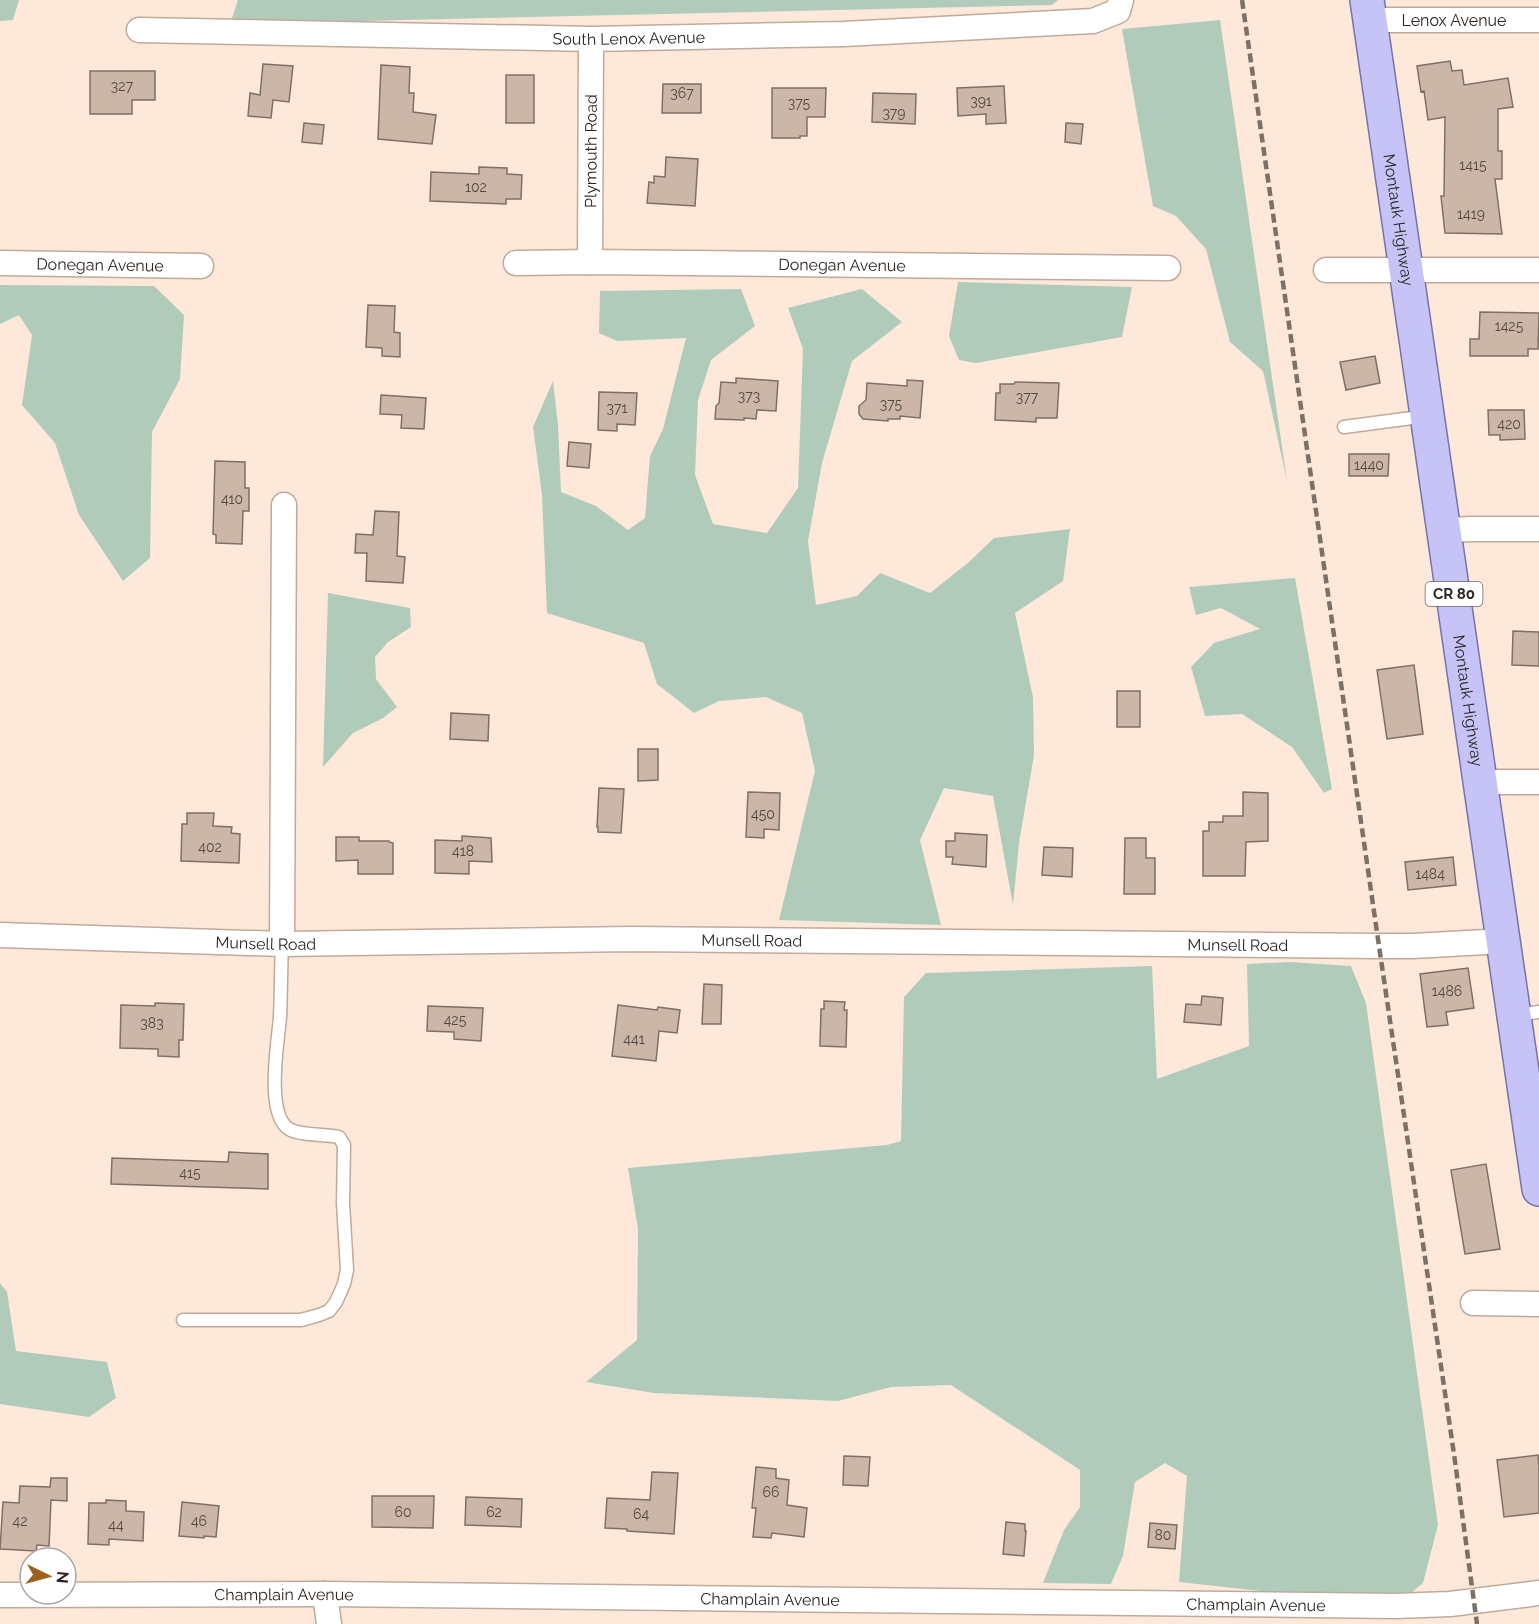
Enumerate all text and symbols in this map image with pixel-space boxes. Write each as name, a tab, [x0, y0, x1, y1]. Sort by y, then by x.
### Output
street label: Lenox Avenue	[1402, 11, 1506, 30]
street label: South Lenox Avenue	[552, 27, 705, 49]
house number: 327	[111, 78, 134, 94]
house number: 367	[670, 85, 694, 101]
house number: 391	[970, 93, 992, 109]
street label: Plymouth Road	[581, 94, 600, 208]
house number: 375	[788, 95, 811, 111]
house number: 379	[882, 105, 906, 121]
street label: Montauk Highway	[1380, 152, 1418, 287]
house number: 1415	[1459, 157, 1487, 173]
house number: 102	[465, 179, 487, 195]
house number: 1419	[1457, 206, 1485, 222]
street label: Donegan Avenue	[36, 254, 164, 275]
street label: Donegan Avenue	[778, 254, 906, 275]
house number: 1425	[1495, 318, 1524, 334]
house number: 373	[738, 388, 760, 404]
house number: 377	[1016, 389, 1039, 405]
house number: 375	[880, 396, 903, 412]
house number: 371	[607, 400, 627, 416]
house number: 420	[1497, 416, 1521, 432]
house number: 1440	[1354, 457, 1384, 473]
house number: 410	[221, 491, 243, 507]
road number: CR 80	[1426, 582, 1482, 606]
street label: Montauk Highway	[1449, 633, 1487, 768]
house number: 450	[751, 806, 775, 822]
house number: 402	[198, 839, 222, 855]
house number: 418	[452, 843, 474, 859]
house number: 1484	[1415, 866, 1445, 882]
street label: Munsell Road	[701, 930, 802, 950]
street label: Munsell Road	[215, 932, 316, 954]
street label: Munsell Road	[1187, 935, 1288, 955]
house number: 1486	[1432, 983, 1462, 999]
house number: 425	[444, 1012, 467, 1028]
house number: 383	[140, 1015, 164, 1031]
house number: 441	[623, 1031, 645, 1047]
house number: 415	[179, 1165, 201, 1181]
house number: 66	[763, 1484, 779, 1500]
house number: 60	[394, 1504, 412, 1520]
house number: 62	[486, 1504, 502, 1520]
house number: 64	[633, 1506, 649, 1522]
house number: 42	[13, 1513, 27, 1529]
house number: 46	[191, 1513, 207, 1529]
house number: 44	[108, 1517, 124, 1533]
house number: 80	[1155, 1527, 1171, 1543]
north arrow	[18, 1546, 78, 1606]
text: N	[52, 1570, 72, 1584]
street label: Champlain Avenue	[214, 1584, 354, 1604]
street label: Champlain Avenue	[700, 1589, 840, 1609]
street label: Champlain Avenue	[1186, 1594, 1326, 1615]

